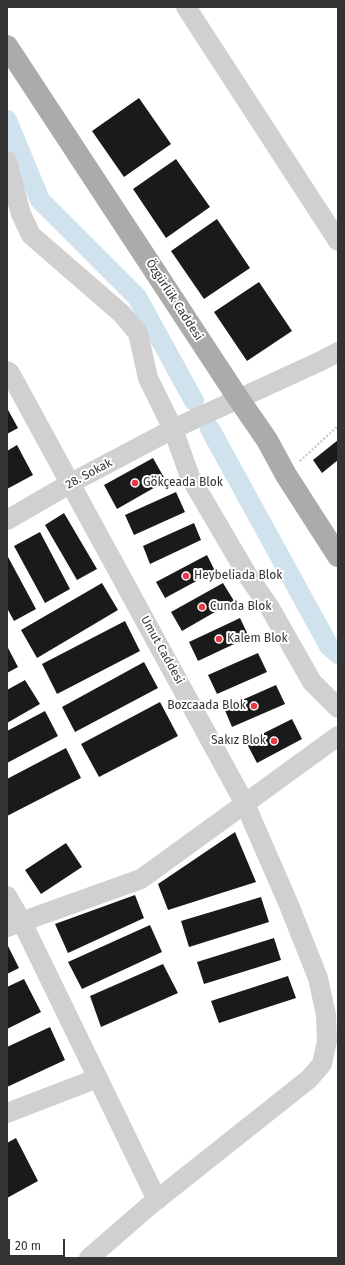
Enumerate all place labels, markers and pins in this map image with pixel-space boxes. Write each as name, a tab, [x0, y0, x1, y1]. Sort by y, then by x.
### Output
place label: Gökçeada Blok	[143, 476, 223, 490]
marker: Gökçeada Blok	[130, 478, 140, 488]
place label: Heybeliada Blok	[194, 569, 282, 583]
marker: Heybeliada Blok	[181, 571, 191, 581]
place label: Cunda Blok	[210, 600, 271, 614]
marker: Cunda Blok	[197, 602, 207, 612]
place label: Kalem Blok	[227, 632, 288, 646]
marker: Kalem Blok	[214, 634, 224, 644]
place label: Bozcaada Blok	[167, 699, 246, 713]
marker: Bozcaada Blok	[249, 701, 259, 711]
place label: Sakız Blok	[211, 734, 266, 748]
marker: Sakız Blok	[269, 736, 279, 746]

